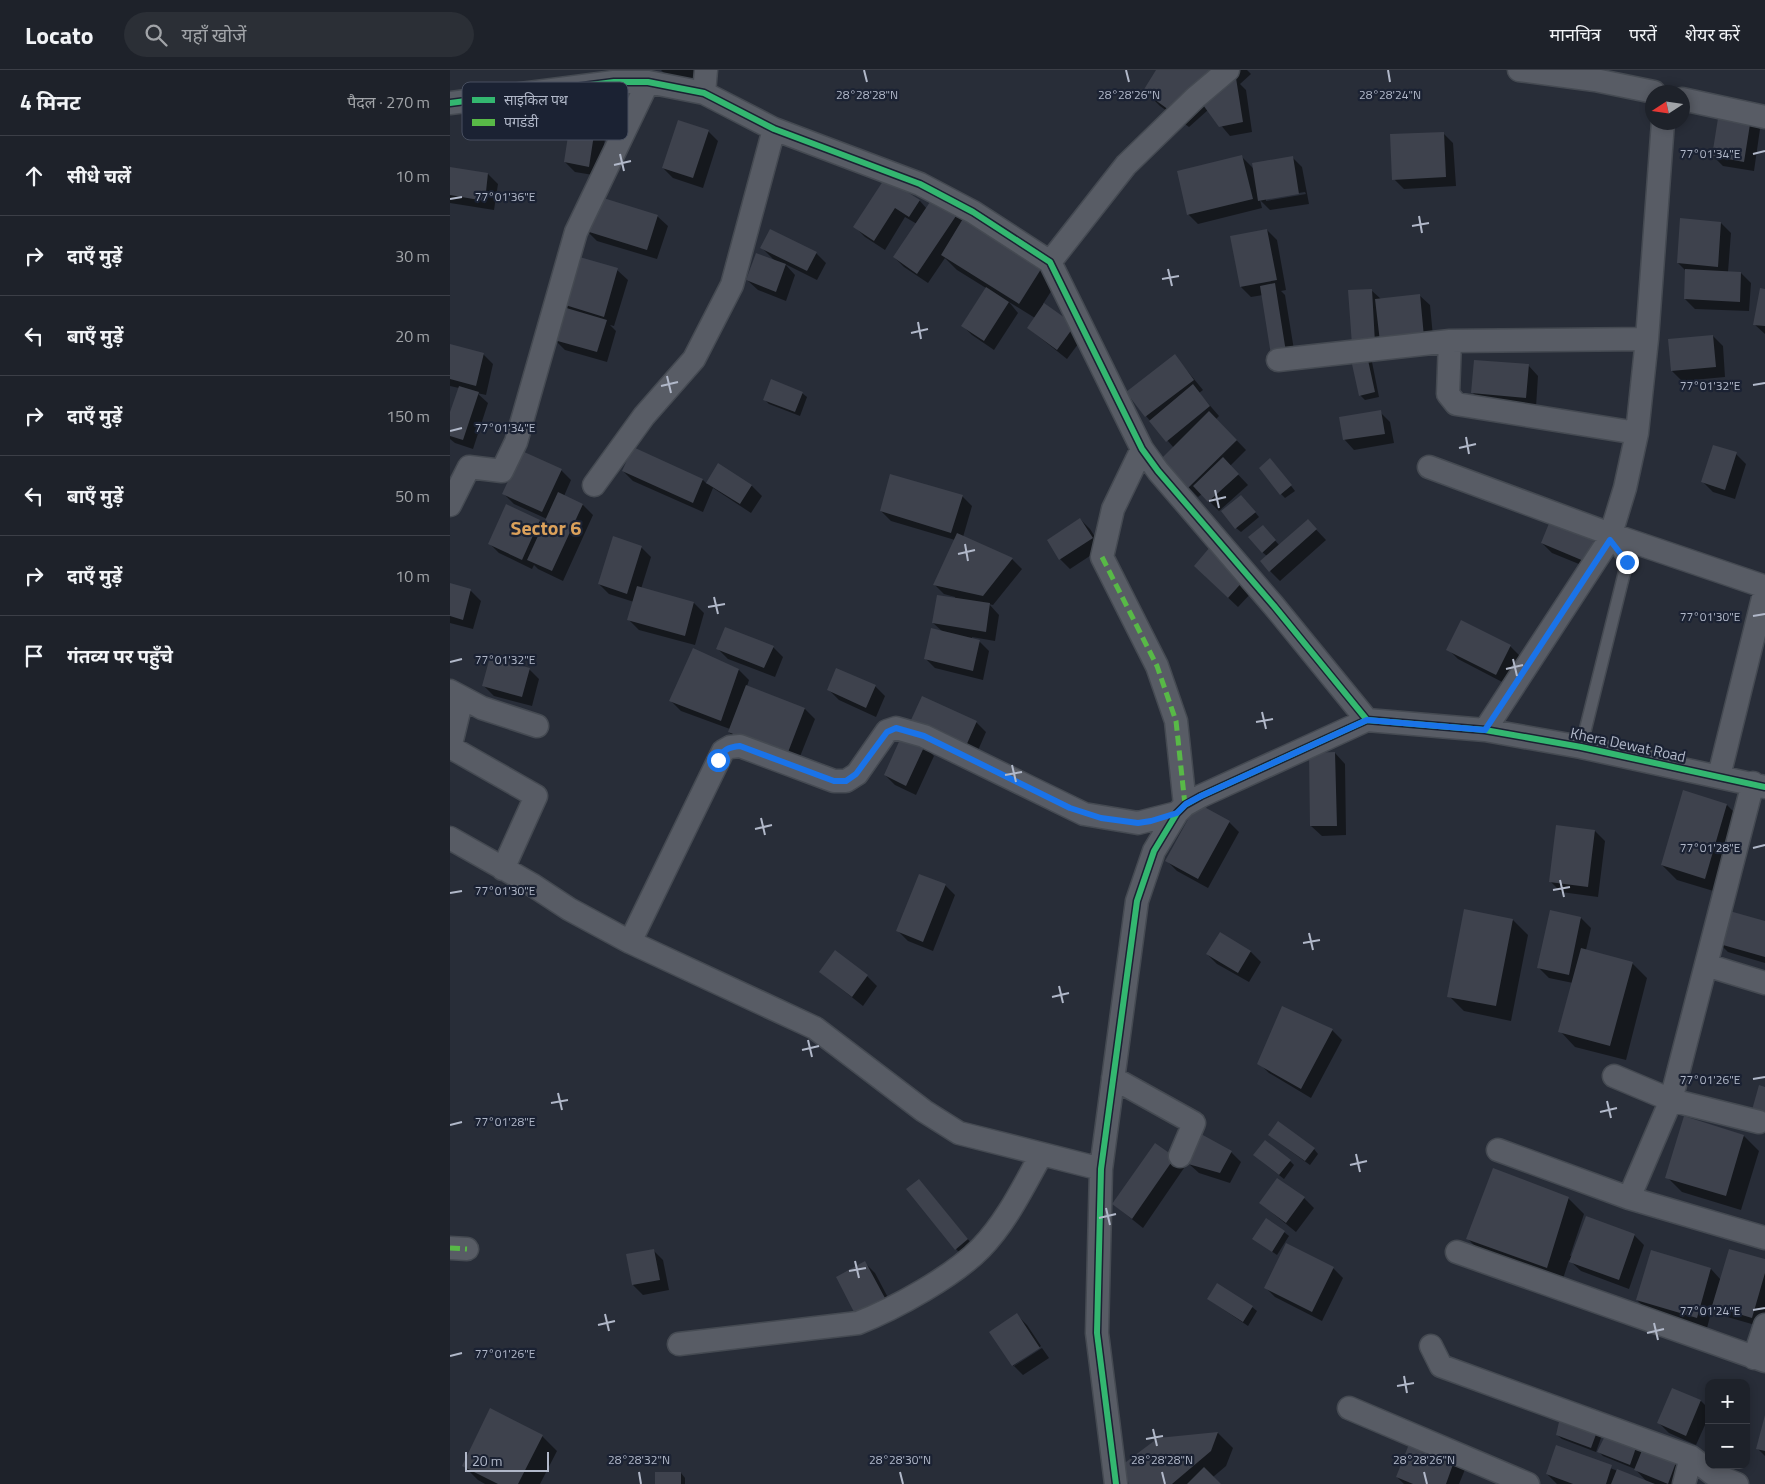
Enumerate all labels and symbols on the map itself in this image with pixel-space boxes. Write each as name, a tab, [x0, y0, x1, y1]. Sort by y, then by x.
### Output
legend	[462, 82, 628, 140]
text: 28°28'28"N	[836, 85, 898, 104]
text: 28°28'26"N	[1098, 85, 1160, 104]
text: 28°28'24"N	[1359, 85, 1421, 104]
north arrow	[1645, 85, 1690, 130]
text: साइकिल पथ	[504, 89, 569, 110]
text: पगडंडी	[504, 111, 539, 132]
text: 77°01'34"E	[1680, 144, 1741, 163]
text: 77°01'36"E	[475, 187, 536, 206]
text: 77°01'32"E	[1680, 376, 1741, 395]
text: 77°01'34"E	[475, 418, 536, 437]
district label: Sector 6	[511, 512, 581, 543]
route end	[1616, 551, 1639, 574]
text: 77°01'30"E	[1680, 607, 1741, 626]
text: 77°01'32"E	[475, 650, 536, 669]
street label: Khera Dewat Road	[1568, 721, 1688, 768]
route start	[707, 749, 730, 772]
text: 77°01'28"E	[1680, 838, 1741, 857]
text: 77°01'30"E	[475, 881, 536, 900]
text: 77°01'26"E	[1680, 1070, 1741, 1089]
text: 77°01'28"E	[475, 1112, 536, 1131]
text: 77°01'24"E	[1680, 1301, 1741, 1320]
text: 77°01'26"E	[475, 1344, 536, 1363]
scale bar	[465, 1449, 549, 1472]
text: 28°28'32"N	[608, 1450, 670, 1469]
text: 28°28'30"N	[869, 1450, 931, 1469]
text: 28°28'28"N	[1131, 1450, 1193, 1469]
text: 28°28'26"N	[1393, 1450, 1455, 1469]

